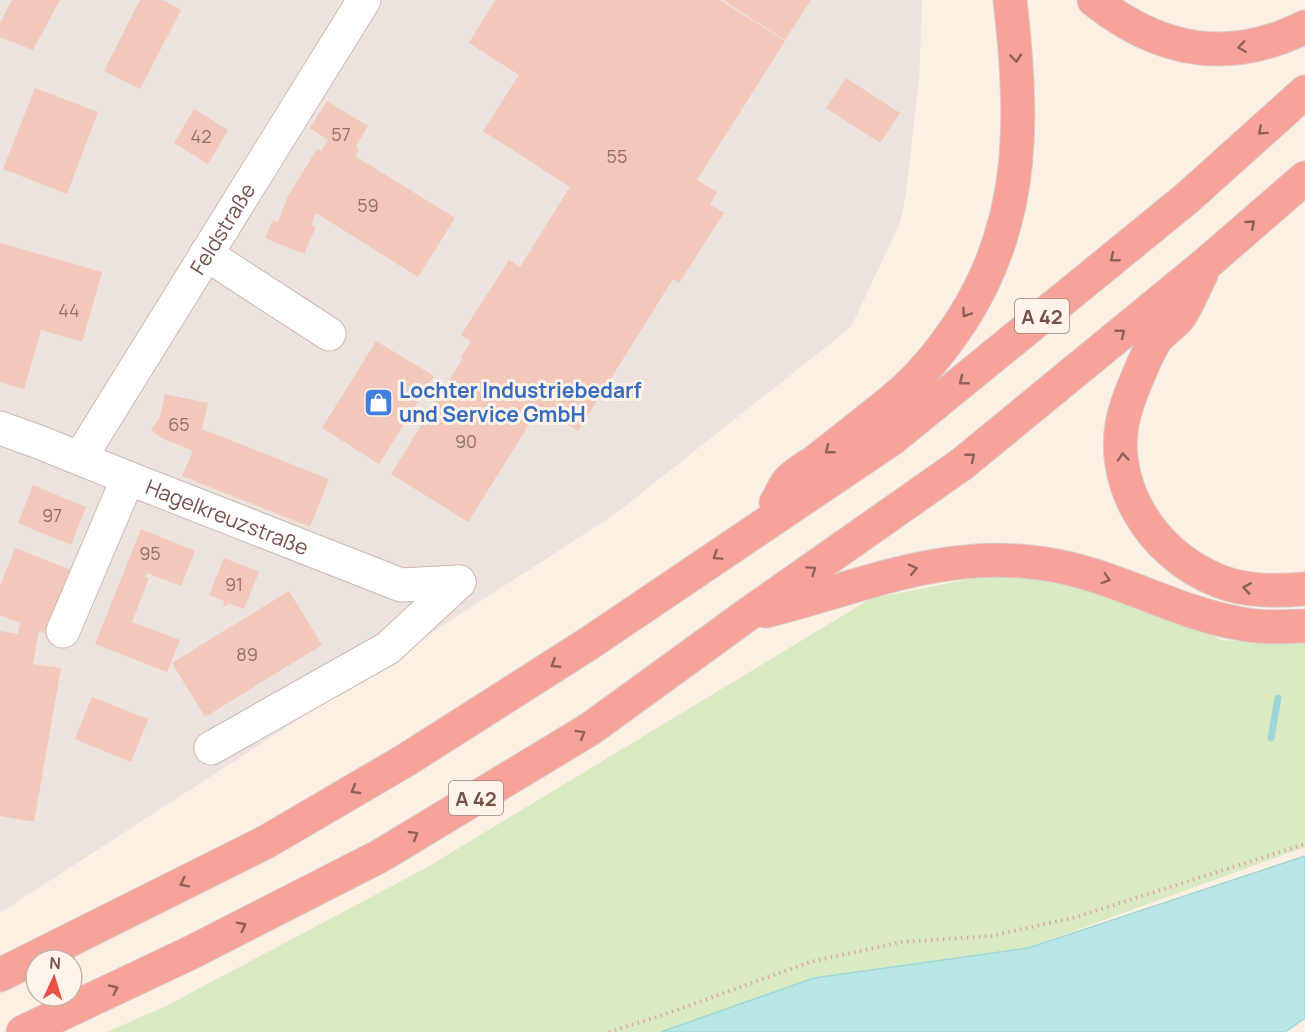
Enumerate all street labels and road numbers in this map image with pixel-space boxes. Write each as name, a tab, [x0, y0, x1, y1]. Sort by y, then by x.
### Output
street label: Feldstraße	[183, 177, 261, 280]
road number: A 42	[1015, 299, 1069, 333]
street label: Hagelkreuzstraße	[142, 472, 313, 561]
road number: A 42	[449, 781, 503, 815]

